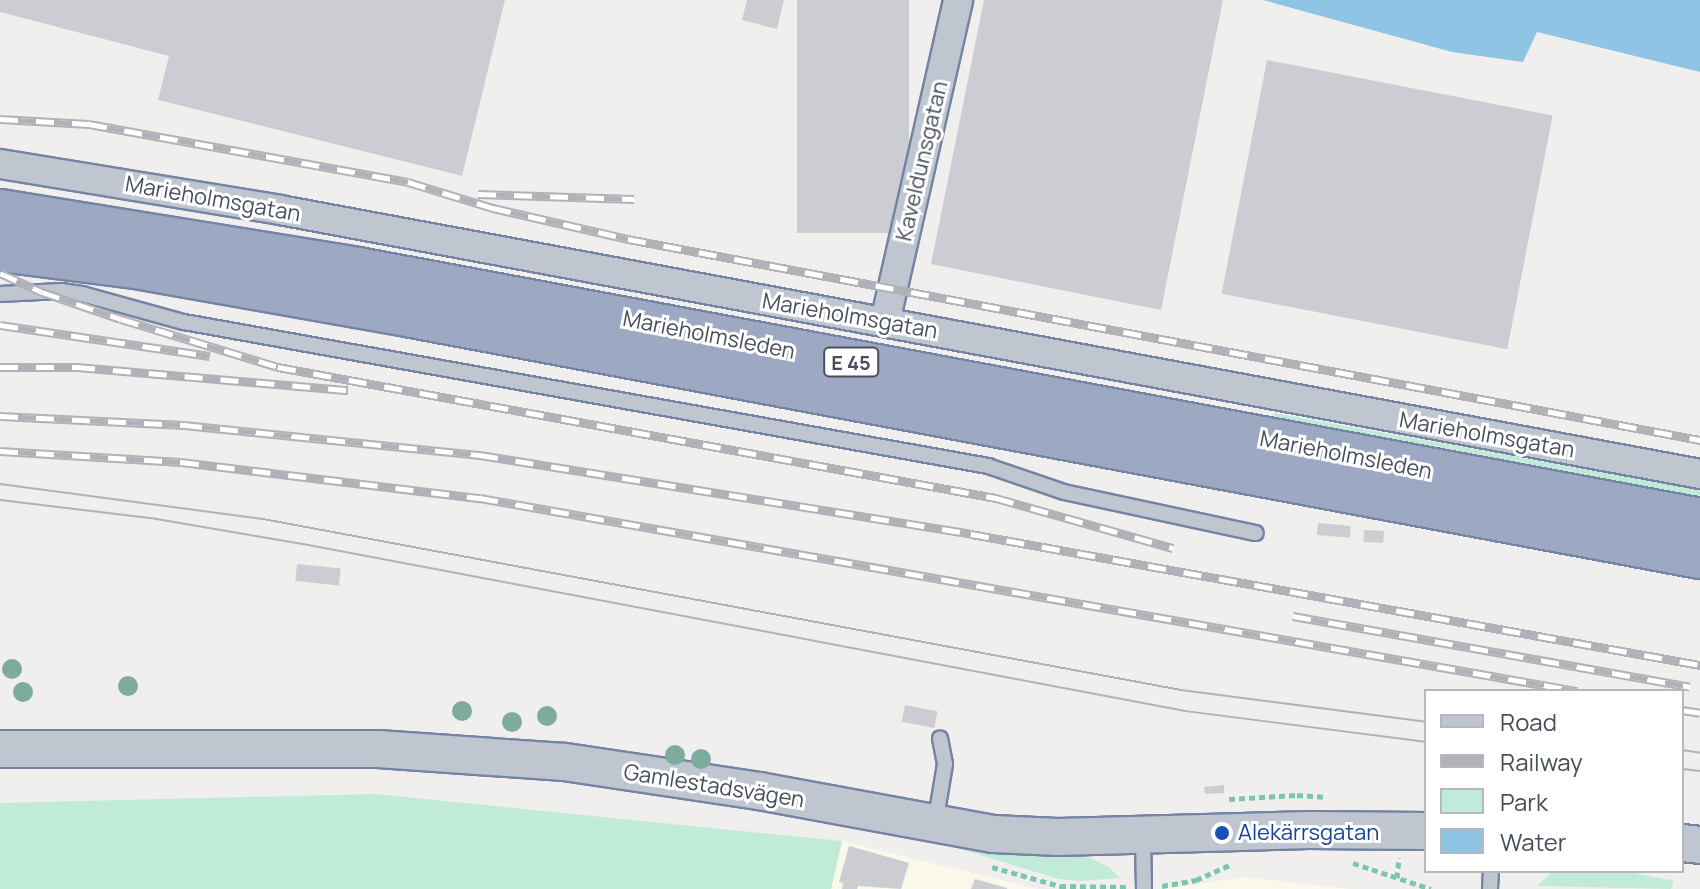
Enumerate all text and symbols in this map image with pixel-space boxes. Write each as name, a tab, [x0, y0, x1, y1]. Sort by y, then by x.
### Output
street label: Kaveldunsgatan	[891, 78, 953, 244]
street label: Marieholmsgatan	[123, 171, 303, 227]
street label: Marieholmsgatan	[760, 288, 940, 344]
street label: Marieholmsleden	[621, 305, 797, 365]
road number: E 45	[823, 346, 879, 378]
street label: Marieholmsgatan	[1397, 407, 1577, 463]
street label: Marieholmsleden	[1258, 425, 1434, 485]
legend	[1424, 689, 1684, 873]
text: Road	[1500, 705, 1557, 738]
text: Railway	[1500, 745, 1583, 778]
street label: Gamlestadsvägen	[622, 759, 806, 813]
text: Park	[1500, 785, 1548, 818]
place label: Alekärrsgatan	[1238, 820, 1379, 846]
marker: Alekärrsgatan	[1213, 824, 1231, 842]
text: Water	[1500, 825, 1567, 858]

